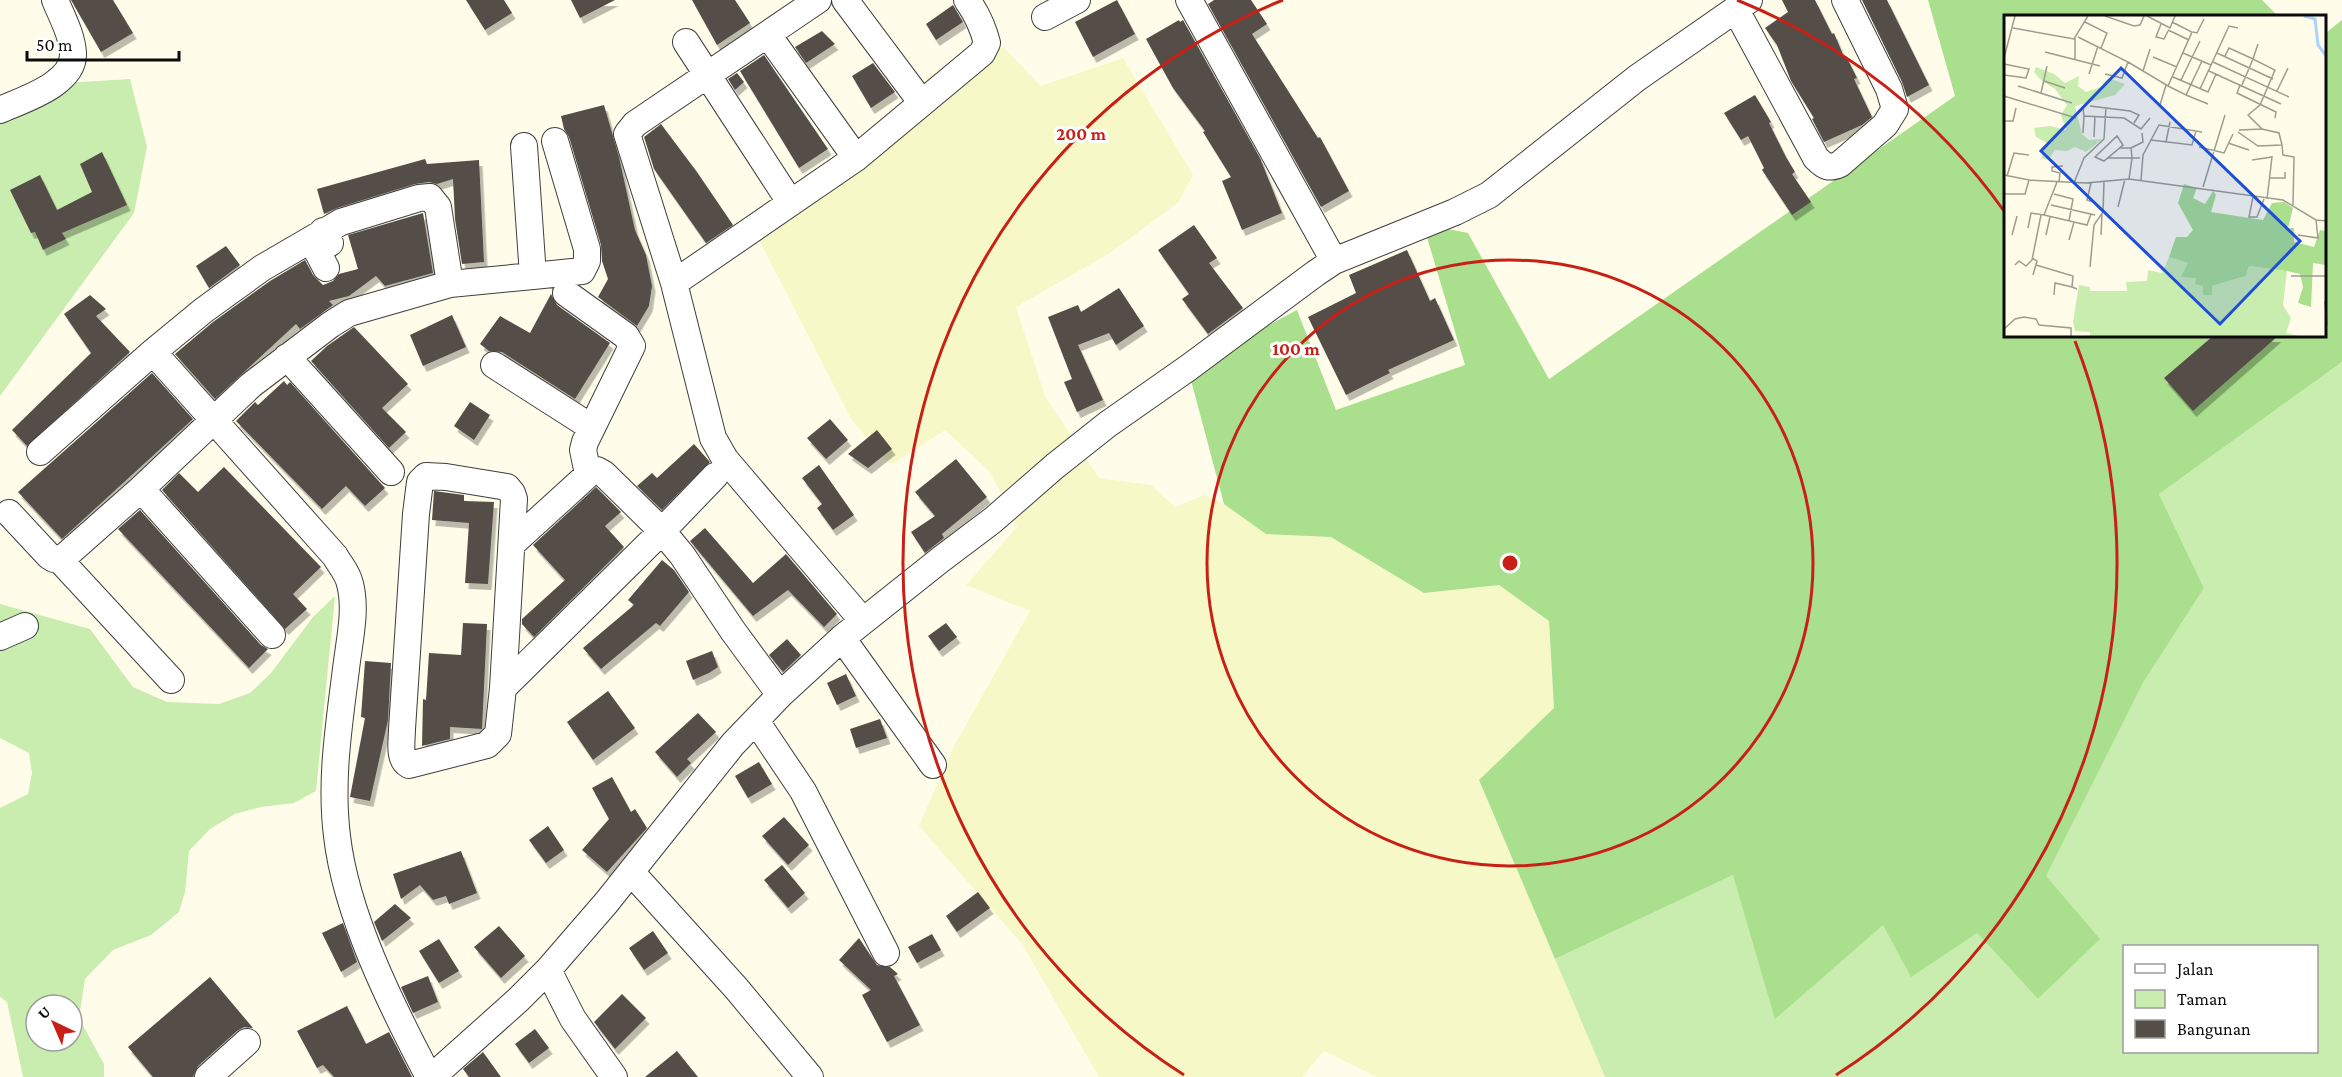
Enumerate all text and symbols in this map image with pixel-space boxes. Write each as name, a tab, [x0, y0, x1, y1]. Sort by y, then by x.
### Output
inset map	[2004, 15, 2327, 338]
scale bar	[27, 24, 178, 62]
text: 50 m	[36, 35, 73, 55]
text: 200 m	[1056, 124, 1107, 144]
text: 100 m	[1272, 339, 1320, 359]
centre of rings	[1500, 553, 1520, 573]
legend	[2123, 945, 2318, 1053]
text: Jalan	[2175, 959, 2214, 979]
text: Taman	[2177, 989, 2227, 1009]
north arrow	[24, 993, 84, 1053]
text: U	[34, 1003, 54, 1022]
text: Bangunan	[2177, 1019, 2251, 1039]

